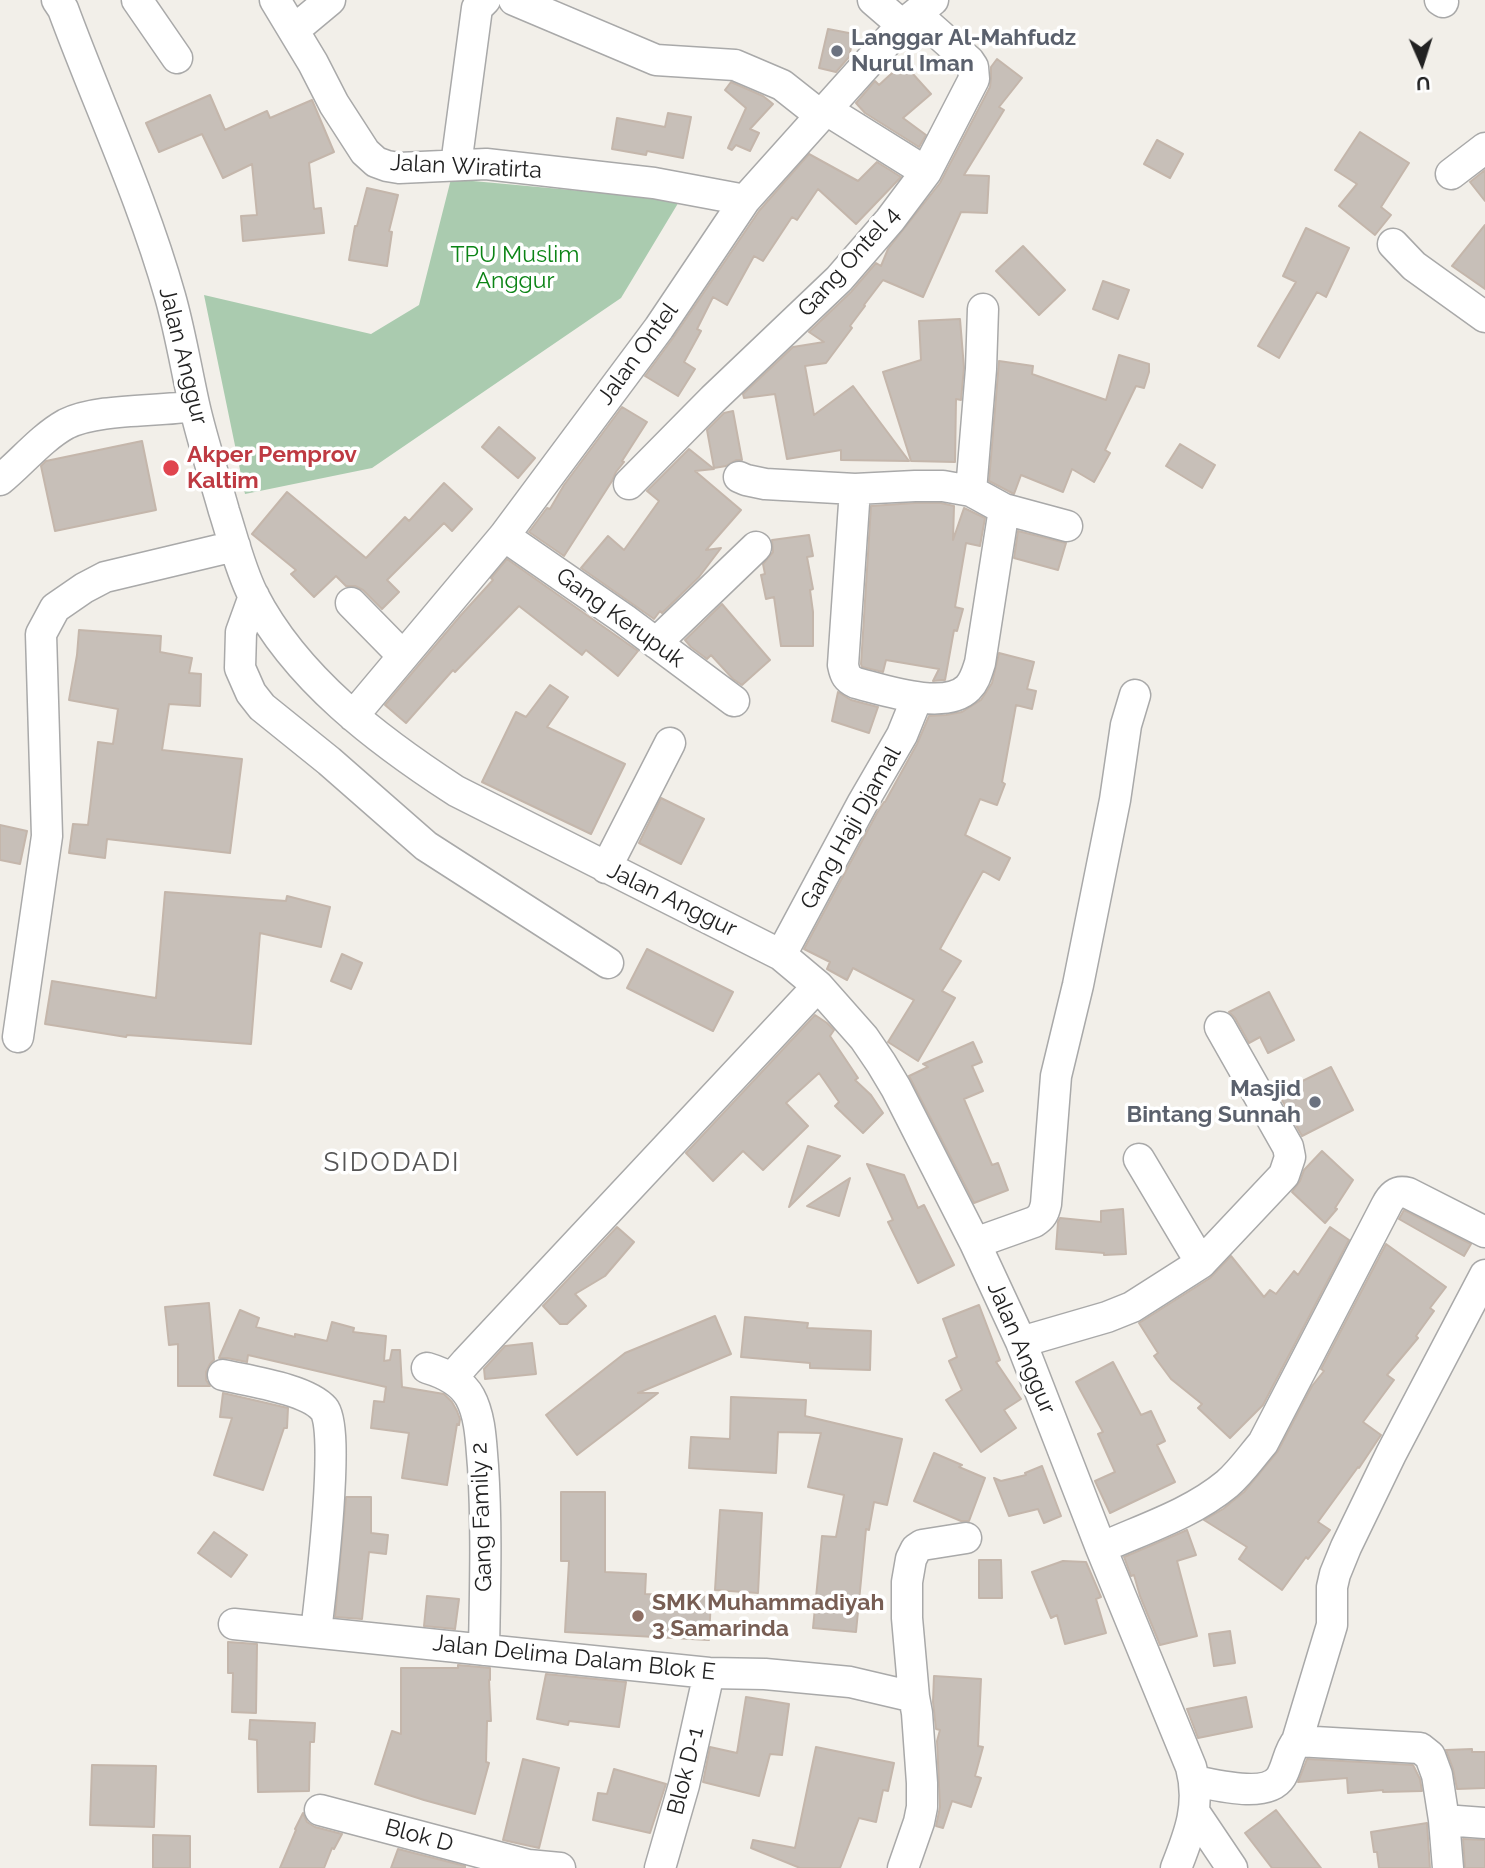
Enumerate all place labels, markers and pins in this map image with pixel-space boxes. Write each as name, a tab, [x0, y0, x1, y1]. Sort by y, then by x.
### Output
place label: Langgar Al-Mahfudz Nurul Iman	[851, 24, 1076, 78]
marker: Langgar Al-Mahfudz Nurul Iman	[829, 43, 845, 59]
place label: Akper Pemprov Kaltim	[187, 441, 357, 495]
marker: Akper Pemprov Kaltim	[161, 458, 181, 478]
place label: Masjid Bintang Sunnah	[1127, 1075, 1301, 1129]
marker: Masjid Bintang Sunnah	[1307, 1094, 1323, 1110]
place label: SMK Muhammadiyah 3 Samarinda	[652, 1589, 884, 1643]
marker: SMK Muhammadiyah 3 Samarinda	[630, 1608, 646, 1624]

